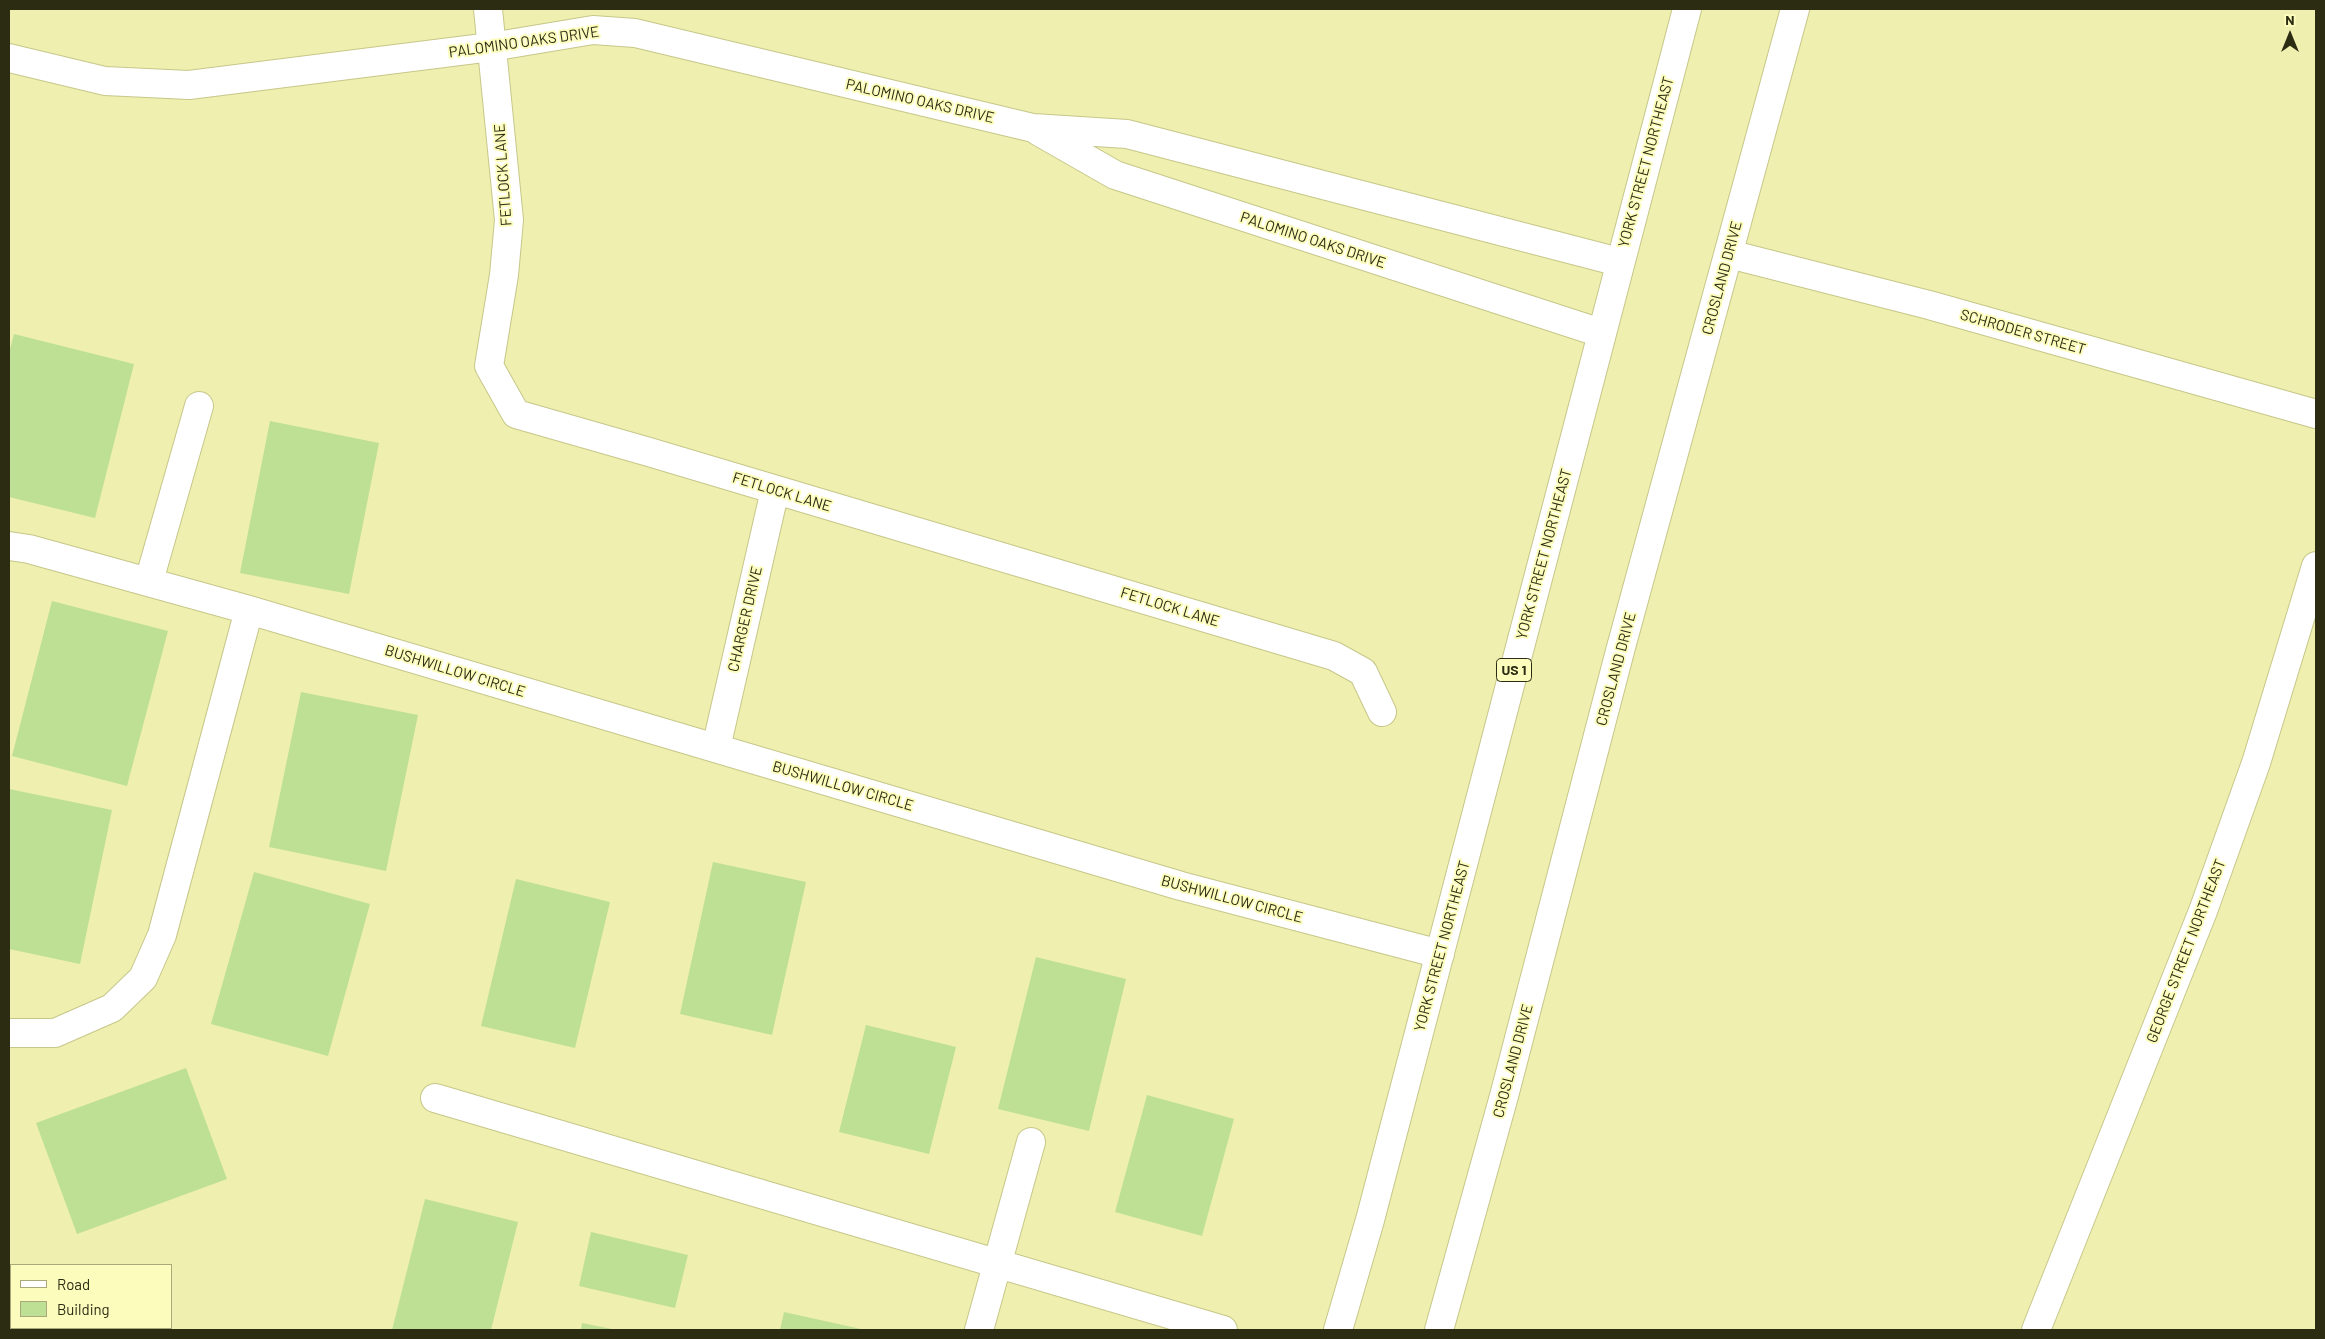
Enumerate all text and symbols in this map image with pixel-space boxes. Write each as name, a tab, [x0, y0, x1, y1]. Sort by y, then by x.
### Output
north arrow	[2265, 10, 2315, 60]
text: N	[2285, 11, 2295, 28]
street label: PALOMINO OAKS DRIVE	[448, 23, 600, 61]
street label: PALOMINO OAKS DRIVE	[844, 75, 996, 127]
street label: YORK STREET NORTHEAST	[1615, 75, 1677, 249]
street label: FETLOCK LANE	[490, 123, 516, 227]
street label: PALOMINO OAKS DRIVE	[1238, 208, 1388, 272]
street label: CROSLAND DRIVE	[1698, 219, 1746, 337]
street label: SCHRODER STREET	[1958, 305, 2088, 359]
street label: YORK STREET NORTHEAST	[1513, 467, 1575, 641]
street label: FETLOCK LANE	[730, 468, 834, 516]
street label: CHARGER DRIVE	[724, 564, 766, 674]
street label: FETLOCK LANE	[1118, 583, 1222, 631]
street label: CROSLAND DRIVE	[1592, 610, 1640, 728]
street label: BUSHWILLOW CIRCLE	[383, 641, 527, 701]
road number: US 1	[1496, 658, 1532, 682]
street label: BUSHWILLOW CIRCLE	[770, 757, 916, 815]
street label: GEORGE STREET NORTHEAST	[2143, 857, 2229, 1045]
street label: YORK STREET NORTHEAST	[1411, 859, 1473, 1033]
street label: BUSHWILLOW CIRCLE	[1159, 871, 1305, 927]
street label: CROSLAND DRIVE	[1489, 1002, 1537, 1120]
legend	[10, 1264, 172, 1329]
text: Road	[57, 1275, 90, 1293]
text: Building	[57, 1300, 110, 1318]

